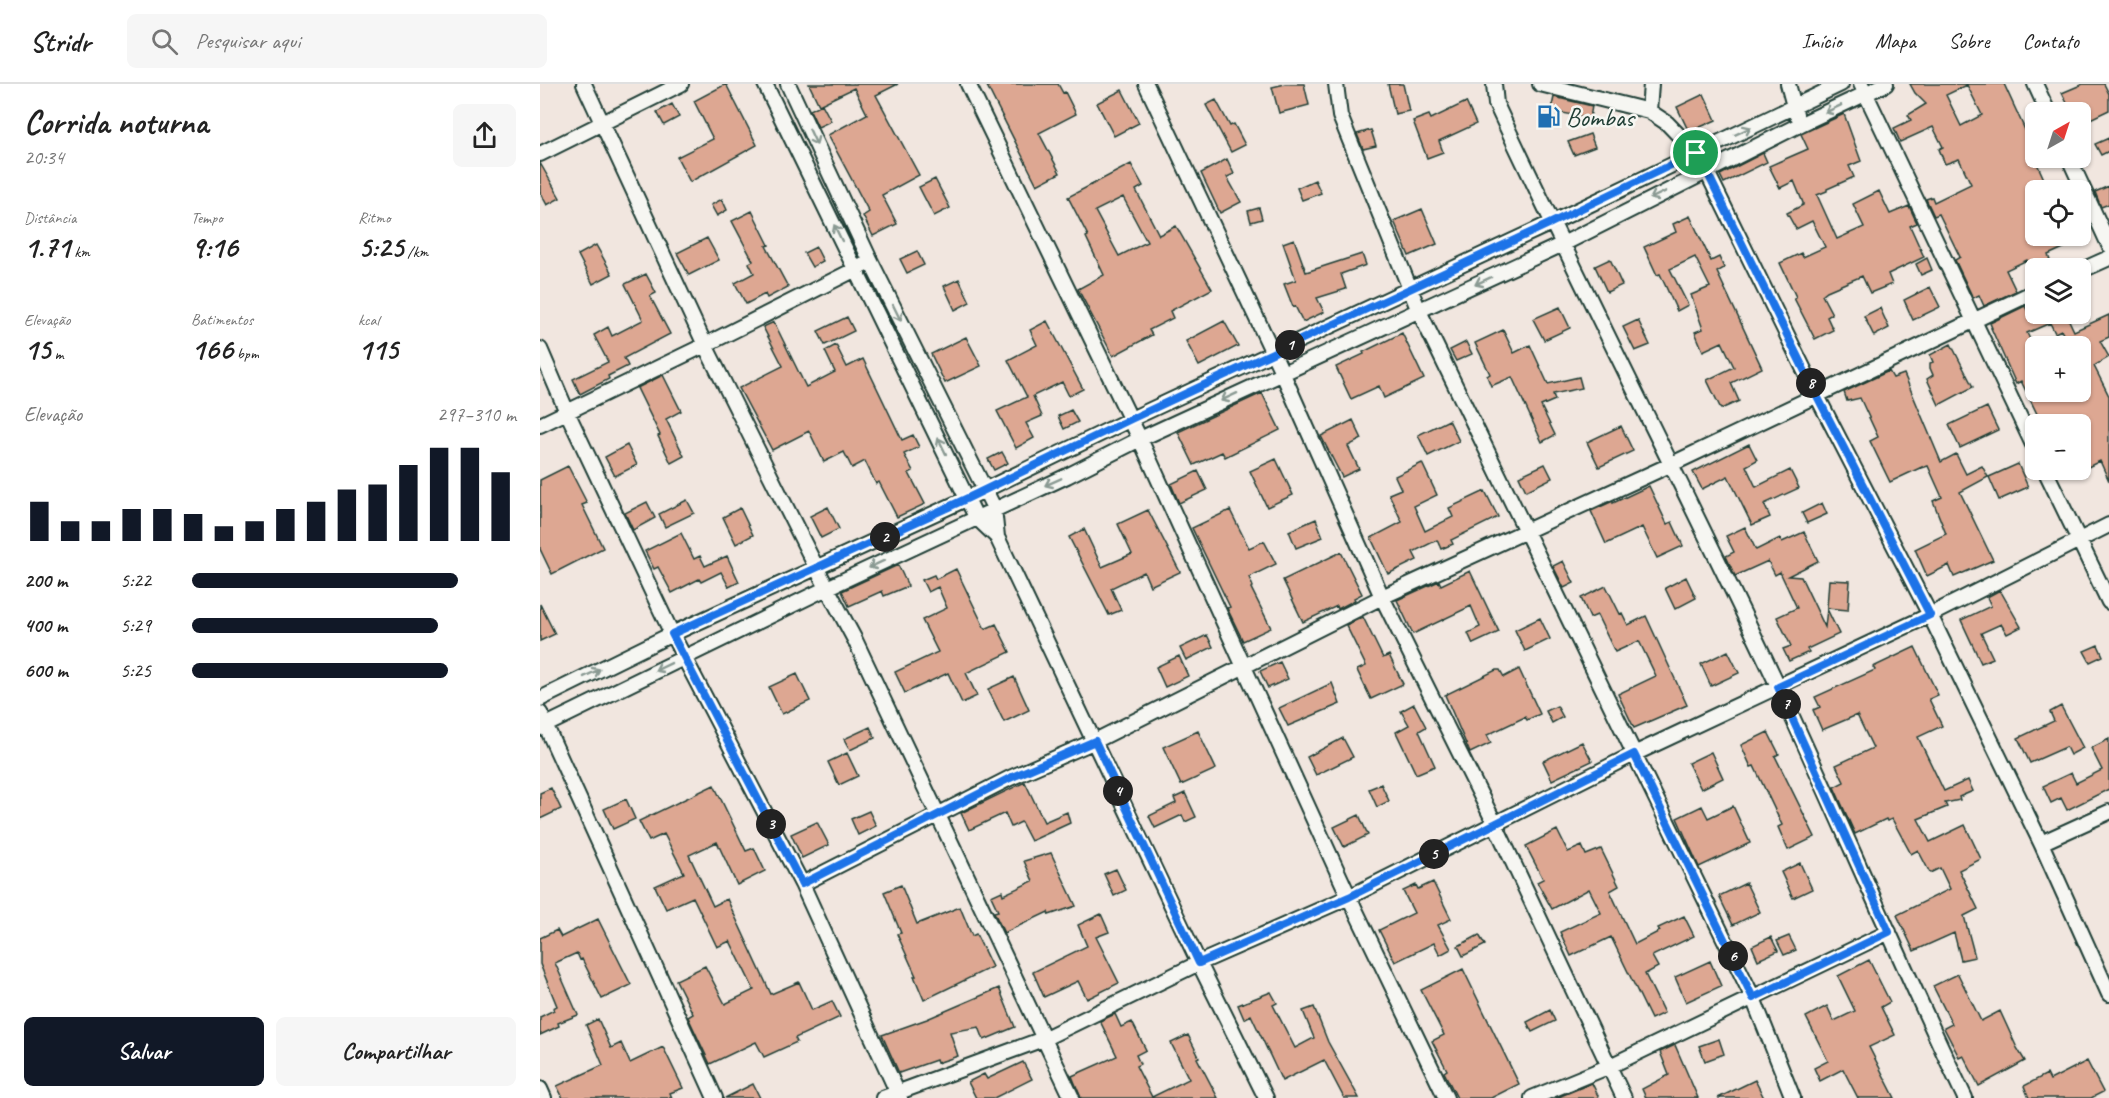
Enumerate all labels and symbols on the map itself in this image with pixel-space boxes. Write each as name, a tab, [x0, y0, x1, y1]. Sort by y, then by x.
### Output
place label: Bombas	[1566, 101, 1636, 134]
north arrow	[2025, 102, 2091, 168]
one-way arrow	[1824, 103, 1842, 115]
fuel station icon: Bombas	[1535, 104, 1561, 130]
one-way arrow	[1733, 124, 1751, 136]
one-way arrow	[808, 127, 820, 145]
pin	[1670, 127, 1721, 178]
one-way arrow	[1649, 190, 1667, 202]
one-way arrow	[832, 224, 843, 242]
one-way arrow	[1474, 275, 1492, 287]
one-way arrow	[891, 304, 903, 322]
pin: 1	[1275, 330, 1305, 360]
pin: 8	[1796, 368, 1826, 398]
one-way arrow	[1221, 392, 1239, 404]
one-way arrow	[936, 437, 947, 455]
one-way arrow	[1045, 476, 1063, 488]
pin: 2	[870, 522, 900, 552]
one-way arrow	[868, 559, 886, 571]
one-way arrow	[655, 662, 673, 674]
one-way arrow	[583, 667, 601, 679]
pin: 7	[1771, 689, 1801, 719]
pin: 4	[1103, 776, 1133, 806]
pin: 3	[756, 809, 786, 839]
pin: 5	[1419, 839, 1449, 869]
pin: 6	[1718, 941, 1748, 971]

